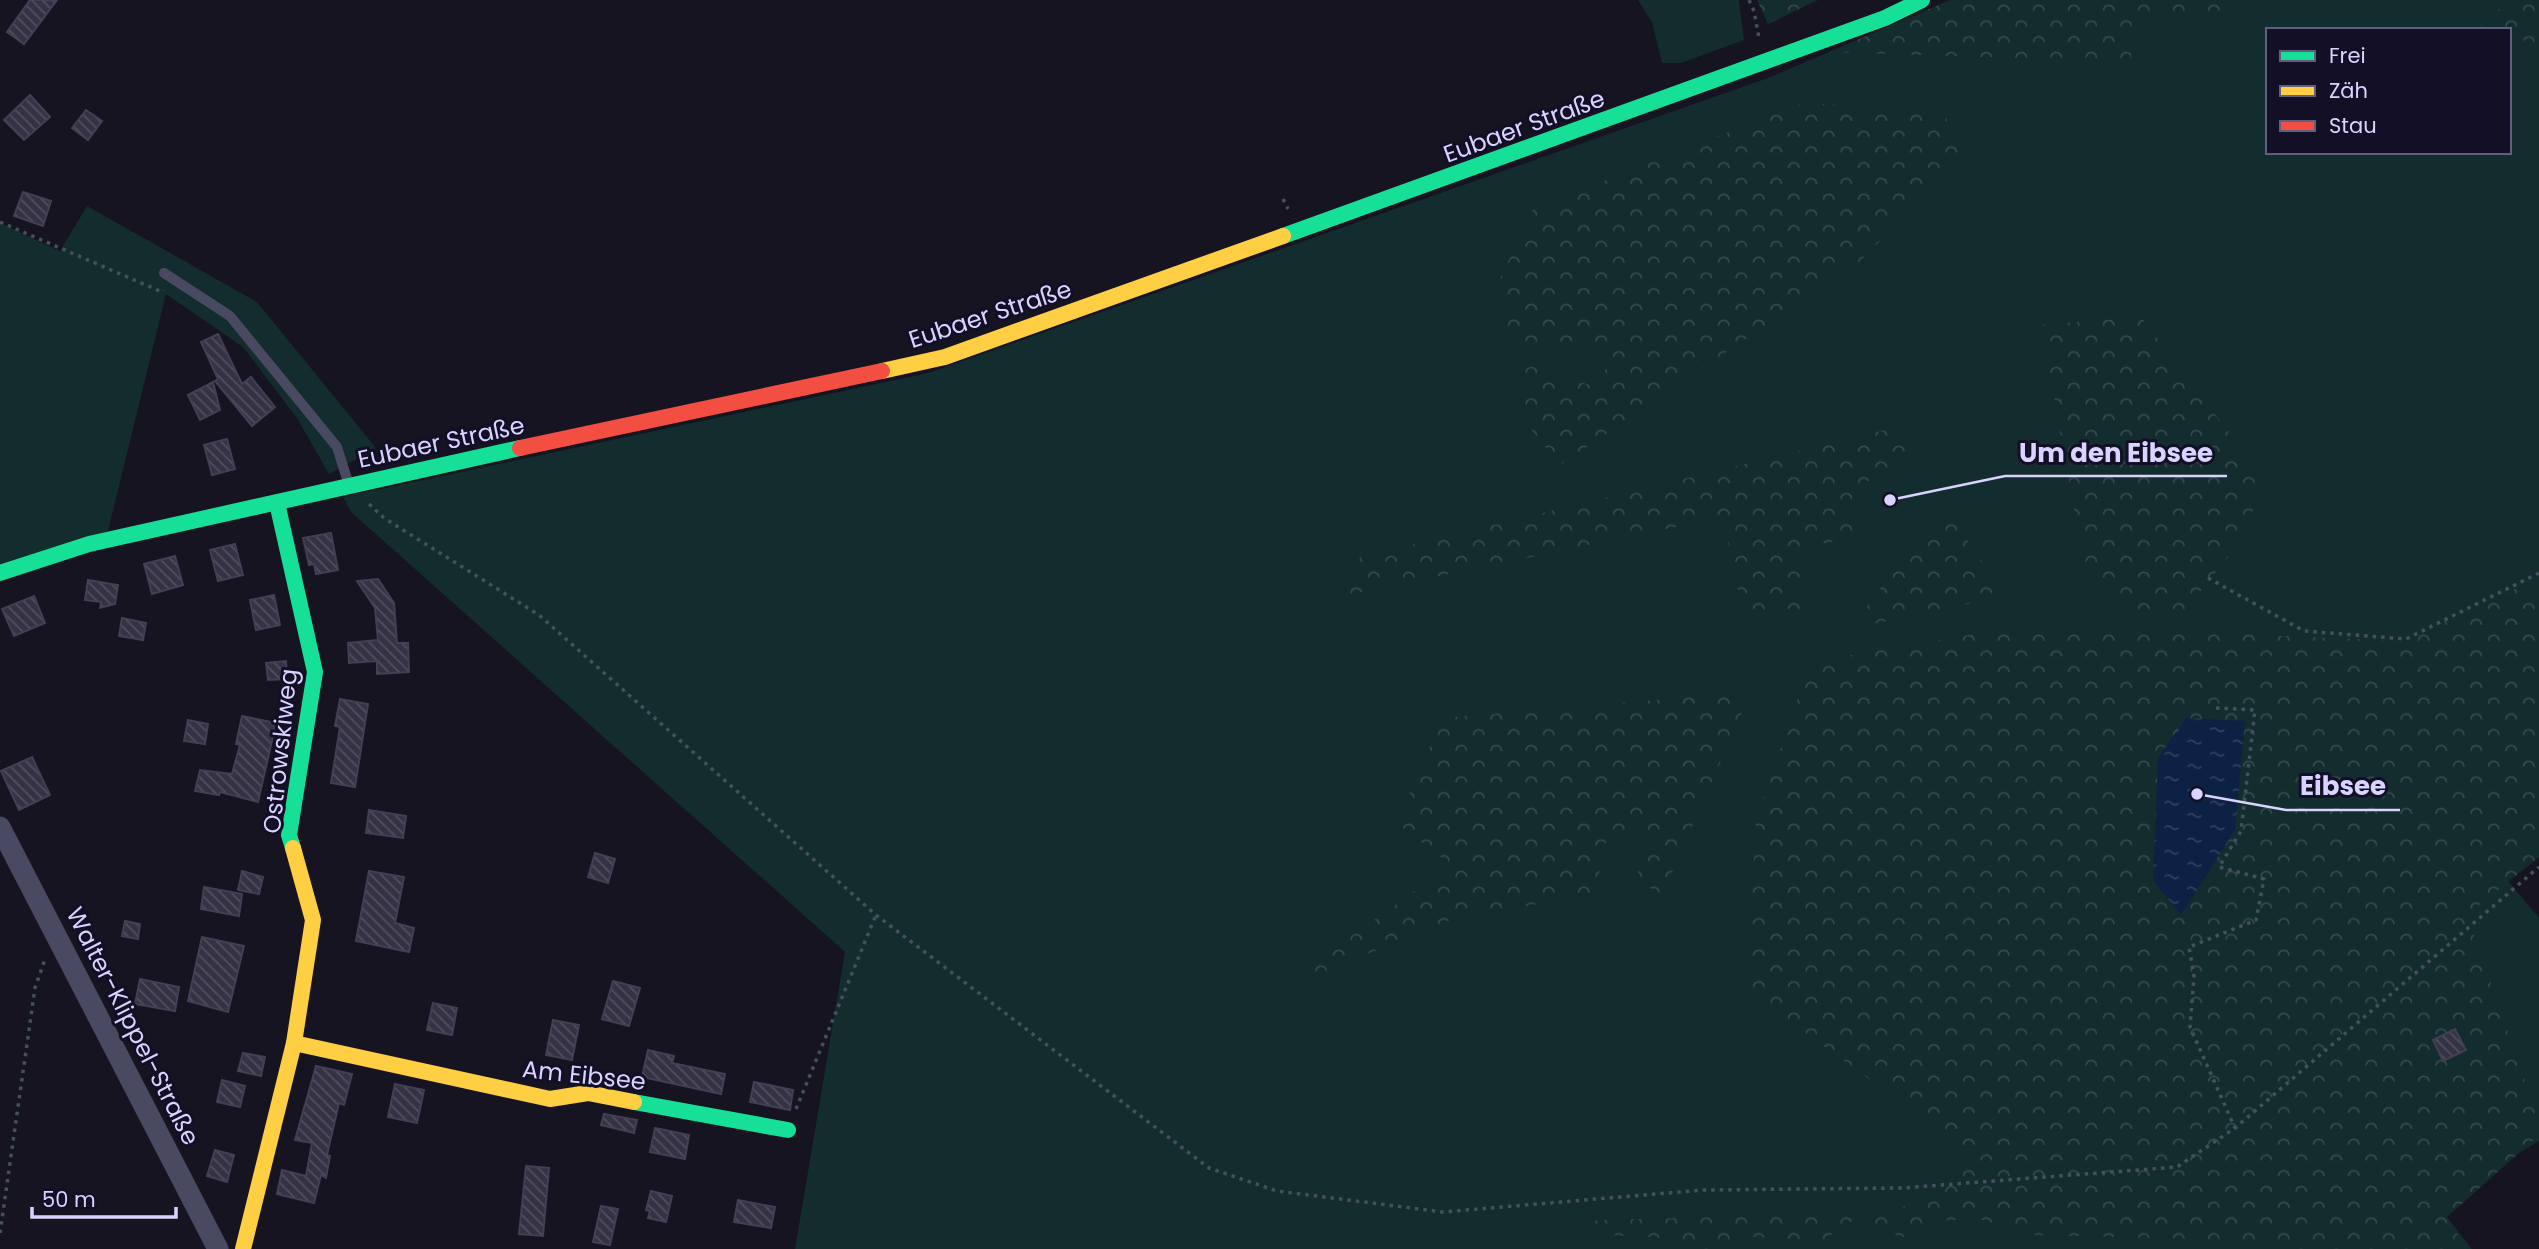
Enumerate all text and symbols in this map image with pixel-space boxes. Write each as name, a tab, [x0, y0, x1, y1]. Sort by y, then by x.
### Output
legend	[2266, 28, 2511, 154]
text: Frei	[2329, 41, 2366, 70]
text: Zäh	[2329, 76, 2368, 105]
street label: Eubaer Straße	[1439, 81, 1609, 171]
text: Stau	[2329, 111, 2377, 140]
street label: Eubaer Straße	[904, 272, 1076, 356]
street label: Eubaer Straße	[355, 408, 527, 476]
callout: Um den Eibsee	[2005, 429, 2227, 476]
text: Um den Eibsee	[2019, 435, 2213, 471]
street label: Ostrowskiweg	[255, 667, 305, 835]
callout: Eibsee	[2286, 763, 2400, 810]
text: Eibsee	[2300, 768, 2386, 804]
street label: Walter-Klippel-Straße	[59, 901, 207, 1151]
street label: Am Eibsee	[521, 1052, 647, 1098]
scale bar	[32, 1176, 175, 1220]
text: 50 m	[42, 1185, 96, 1214]

